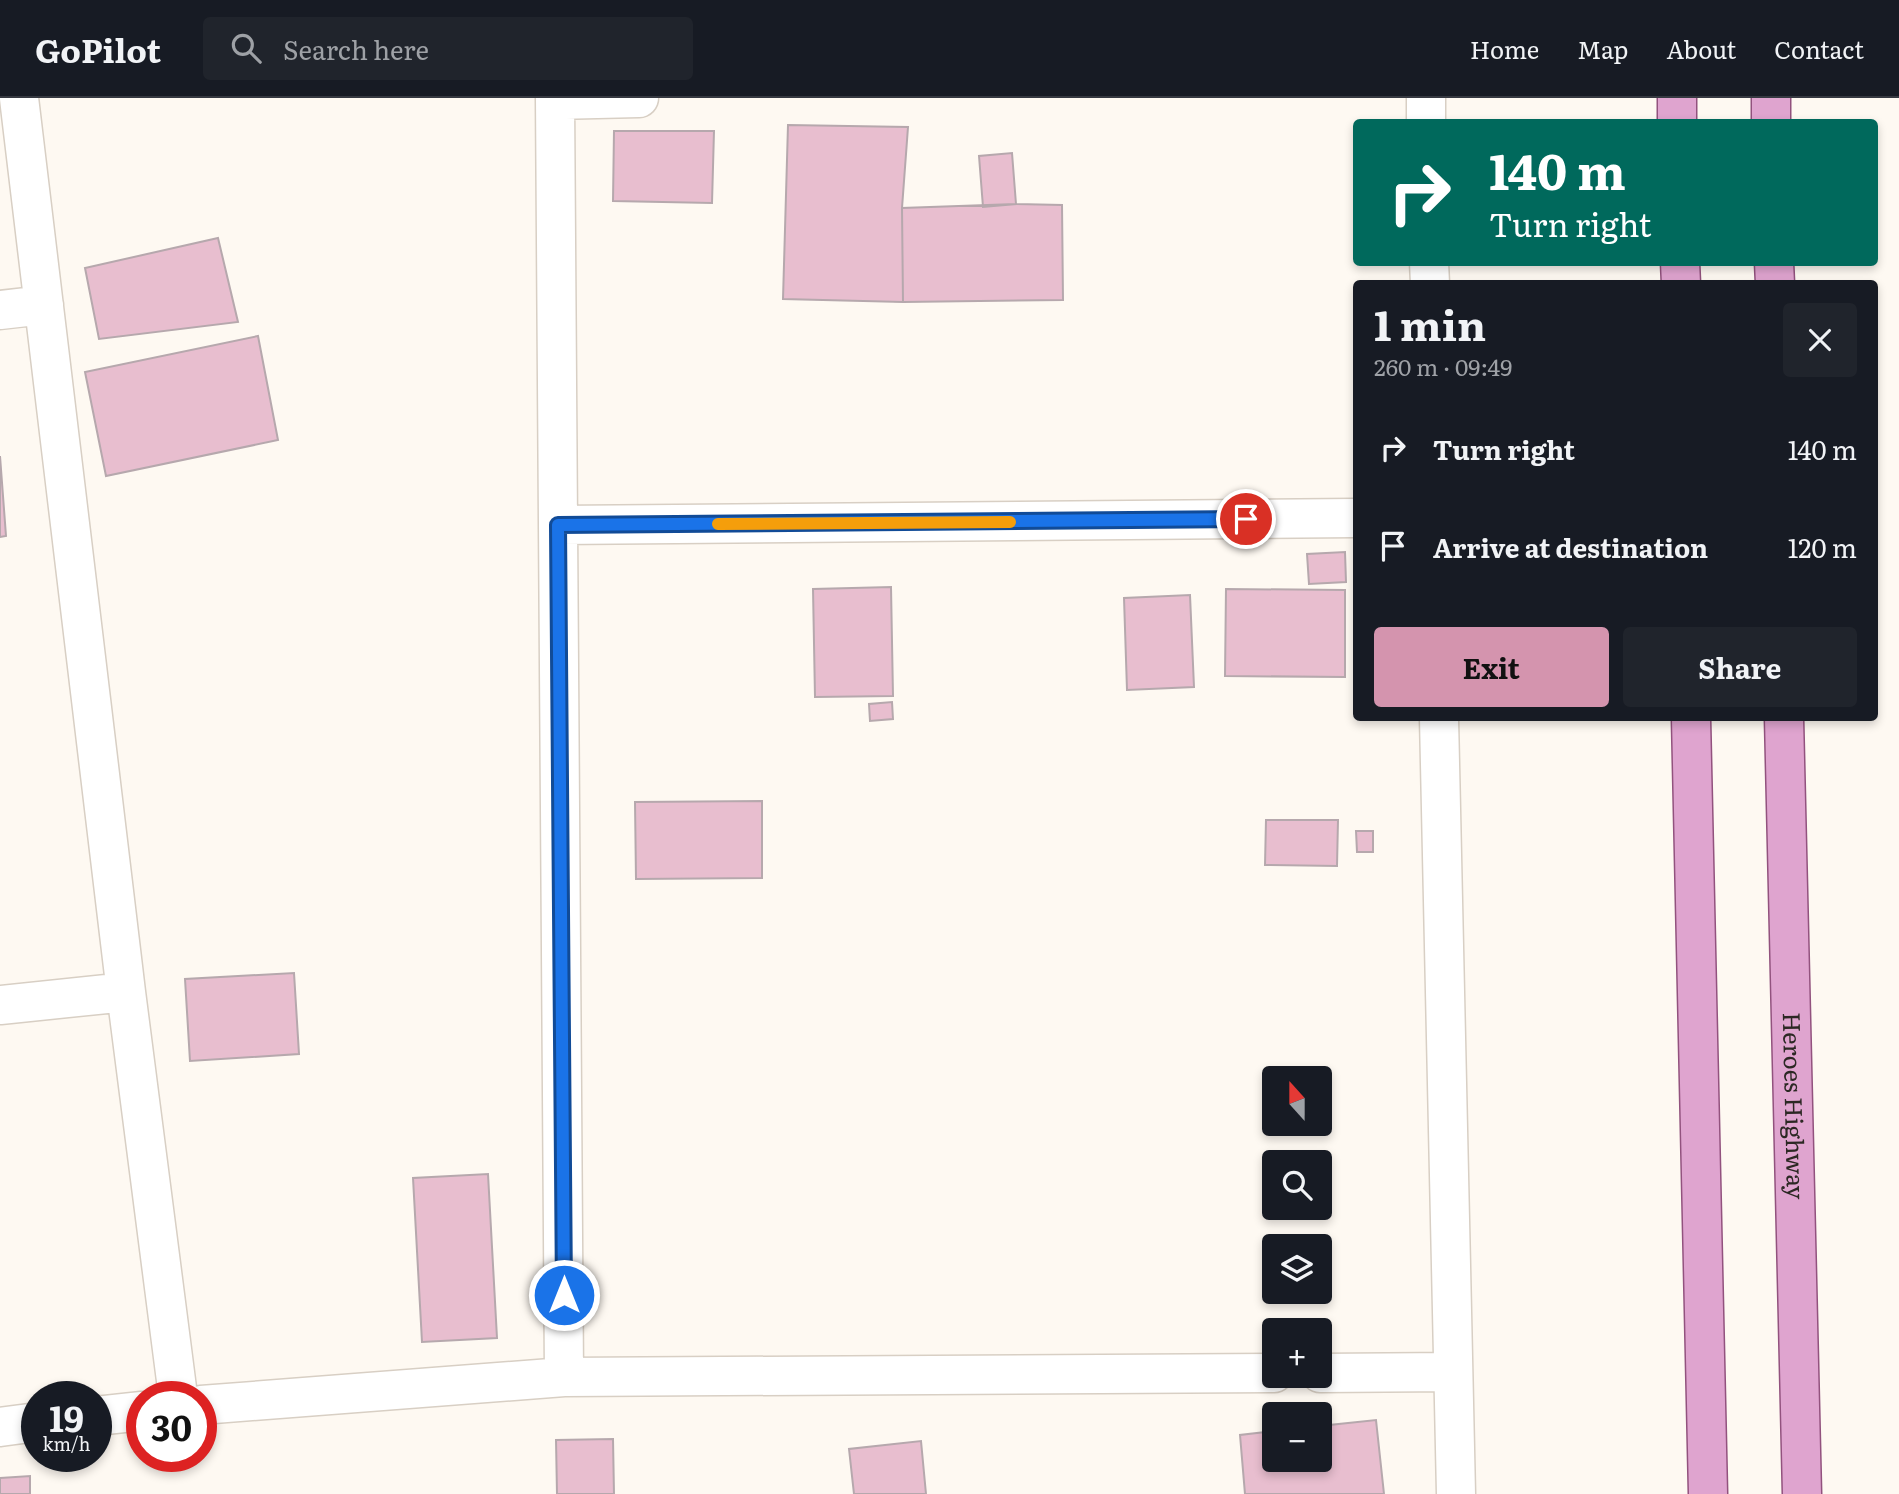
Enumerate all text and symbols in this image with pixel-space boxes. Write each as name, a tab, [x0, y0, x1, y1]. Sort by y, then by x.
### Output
search box	[203, 17, 693, 80]
text: GoPilot	[35, 24, 161, 73]
icon: search	[227, 29, 265, 67]
text: Search here	[283, 29, 429, 68]
text: Home	[1470, 31, 1539, 66]
text: Map	[1577, 31, 1628, 66]
text: About	[1666, 31, 1736, 66]
text: Contact	[1774, 31, 1864, 66]
text: 140 m	[1489, 132, 1626, 205]
icon: right	[1374, 147, 1465, 238]
text: Turn right	[1489, 199, 1651, 247]
text: 1 min	[1374, 292, 1486, 354]
button: close	[1783, 303, 1857, 377]
text: 260 m · 09:49	[1374, 349, 1512, 383]
icon: right	[1374, 429, 1412, 467]
text: Turn right	[1433, 429, 1575, 468]
text: 140 m	[1788, 429, 1857, 468]
pin	[1216, 489, 1276, 549]
icon: arrive	[1227, 500, 1265, 538]
icon: arrive	[1374, 527, 1412, 565]
text: Arrive at destination	[1433, 527, 1708, 566]
text: 120 m	[1788, 527, 1857, 566]
button: Exit	[1374, 627, 1609, 707]
button: Share	[1623, 627, 1857, 707]
street label: Heroes Highway	[1776, 1012, 1815, 1200]
north arrow	[1262, 1066, 1332, 1136]
map controls	[1262, 1066, 1332, 1472]
button: search	[1262, 1150, 1332, 1220]
button: layers	[1262, 1234, 1332, 1304]
position arrow	[527, 1258, 601, 1332]
button: +	[1262, 1318, 1332, 1388]
speed limit sign: 30	[126, 1381, 217, 1472]
text: 19	[49, 1391, 84, 1443]
button: −	[1262, 1402, 1332, 1472]
text: km/h	[43, 1430, 90, 1457]

